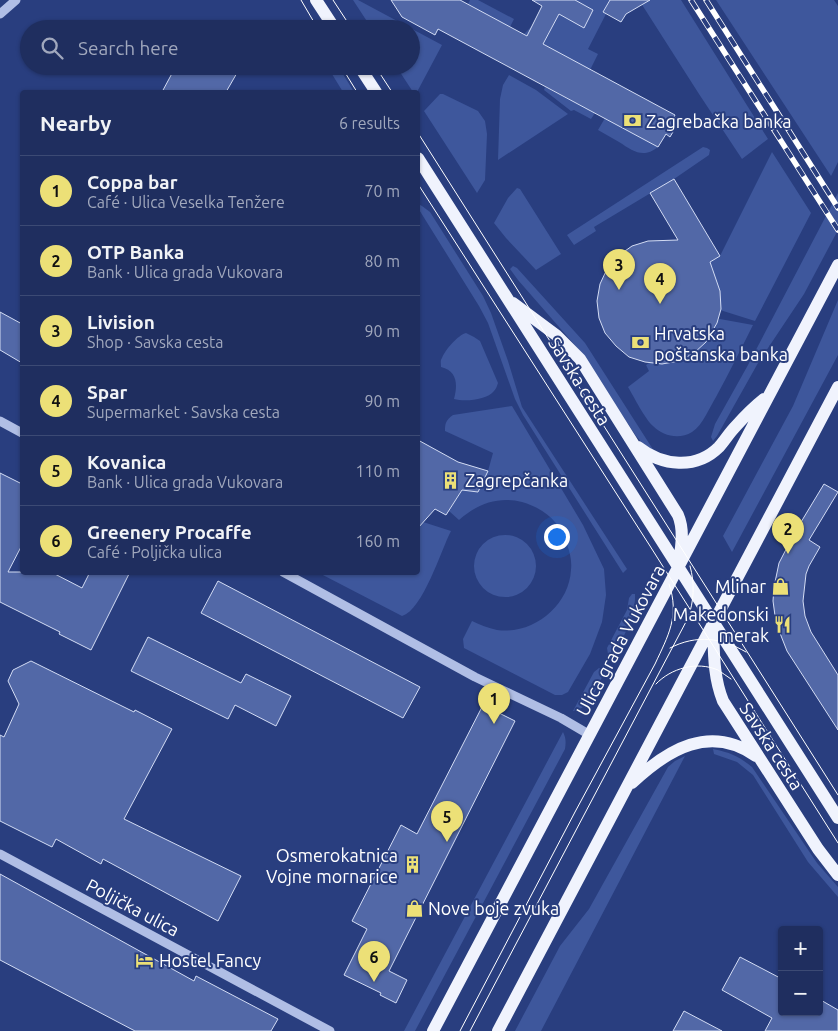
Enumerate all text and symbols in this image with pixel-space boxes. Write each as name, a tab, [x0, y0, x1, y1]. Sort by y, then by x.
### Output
search box	[20, 20, 420, 75]
icon: search	[38, 34, 66, 62]
text: Search here	[78, 37, 178, 59]
text: Nearby	[40, 111, 111, 135]
bank icon: Zagrebačka banka	[622, 111, 642, 131]
place label: Zagrebačka banka	[646, 111, 792, 131]
text: 6 results	[339, 114, 400, 132]
text: Coppa bar	[87, 171, 178, 193]
text: 1	[51, 182, 61, 200]
text: 70 m	[364, 182, 400, 200]
text: Café · Ulica Veselka Tenžere	[87, 193, 285, 211]
text: OTP Banka	[87, 241, 184, 263]
pin: 3	[603, 249, 635, 290]
text: 2	[51, 252, 61, 270]
text: 80 m	[364, 252, 400, 270]
text: Bank · Ulica grada Vukovara	[87, 263, 283, 281]
pin: 4	[644, 263, 676, 304]
text: Livision	[87, 311, 155, 333]
text: 3	[51, 322, 61, 340]
text: 90 m	[364, 322, 400, 340]
place label: Hrvatska poštanska banka	[654, 323, 788, 364]
text: Shop · Savska cesta	[87, 333, 223, 351]
street label: Savska cesta	[545, 333, 615, 429]
bank icon: Hrvatska poštanska banka	[630, 333, 650, 353]
text: Spar	[87, 381, 127, 403]
text: 4	[51, 392, 61, 410]
text: 90 m	[364, 392, 400, 410]
text: Supermarket · Savska cesta	[87, 403, 280, 421]
text: Kovanica	[87, 451, 166, 473]
text: 5	[51, 462, 61, 480]
text: 110 m	[355, 462, 400, 480]
building icon: Zagrepčanka	[441, 470, 461, 490]
place label: Zagrepčanka	[465, 470, 568, 490]
text: Bank · Ulica grada Vukovara	[87, 473, 283, 491]
pin: 2	[772, 513, 804, 554]
text: Greenery Procaffe	[87, 521, 252, 543]
your location	[544, 524, 570, 550]
text: 6	[51, 532, 61, 550]
text: 160 m	[355, 532, 400, 550]
text: Café · Poljička ulica	[87, 543, 222, 561]
street label: Ulica grada Vukovara	[572, 561, 668, 719]
place label: Mlinar	[715, 576, 766, 596]
shop icon: Mlinar	[770, 576, 790, 596]
place label: Makedonski merak	[673, 604, 769, 645]
restaurant icon: Makedonski merak	[773, 614, 793, 634]
pin: 1	[478, 683, 510, 724]
street label: Savska cesta	[736, 699, 808, 793]
pin: 5	[431, 801, 463, 842]
place label: Osmerokatnica Vojne mornarice	[266, 845, 398, 886]
building icon: Osmerokatnica Vojne mornarice	[402, 855, 422, 875]
street label: Poljička ulica	[83, 874, 183, 940]
shop icon: Nove boje zvuka	[404, 898, 424, 918]
place label: Nove boje zvuka	[428, 898, 559, 918]
map controls	[778, 926, 823, 1016]
button: +	[778, 926, 823, 971]
pin: 6	[358, 941, 390, 982]
hotel icon: Hostel Fancy	[135, 950, 155, 970]
place label: Hostel Fancy	[159, 950, 262, 970]
button: −	[778, 971, 823, 1016]

